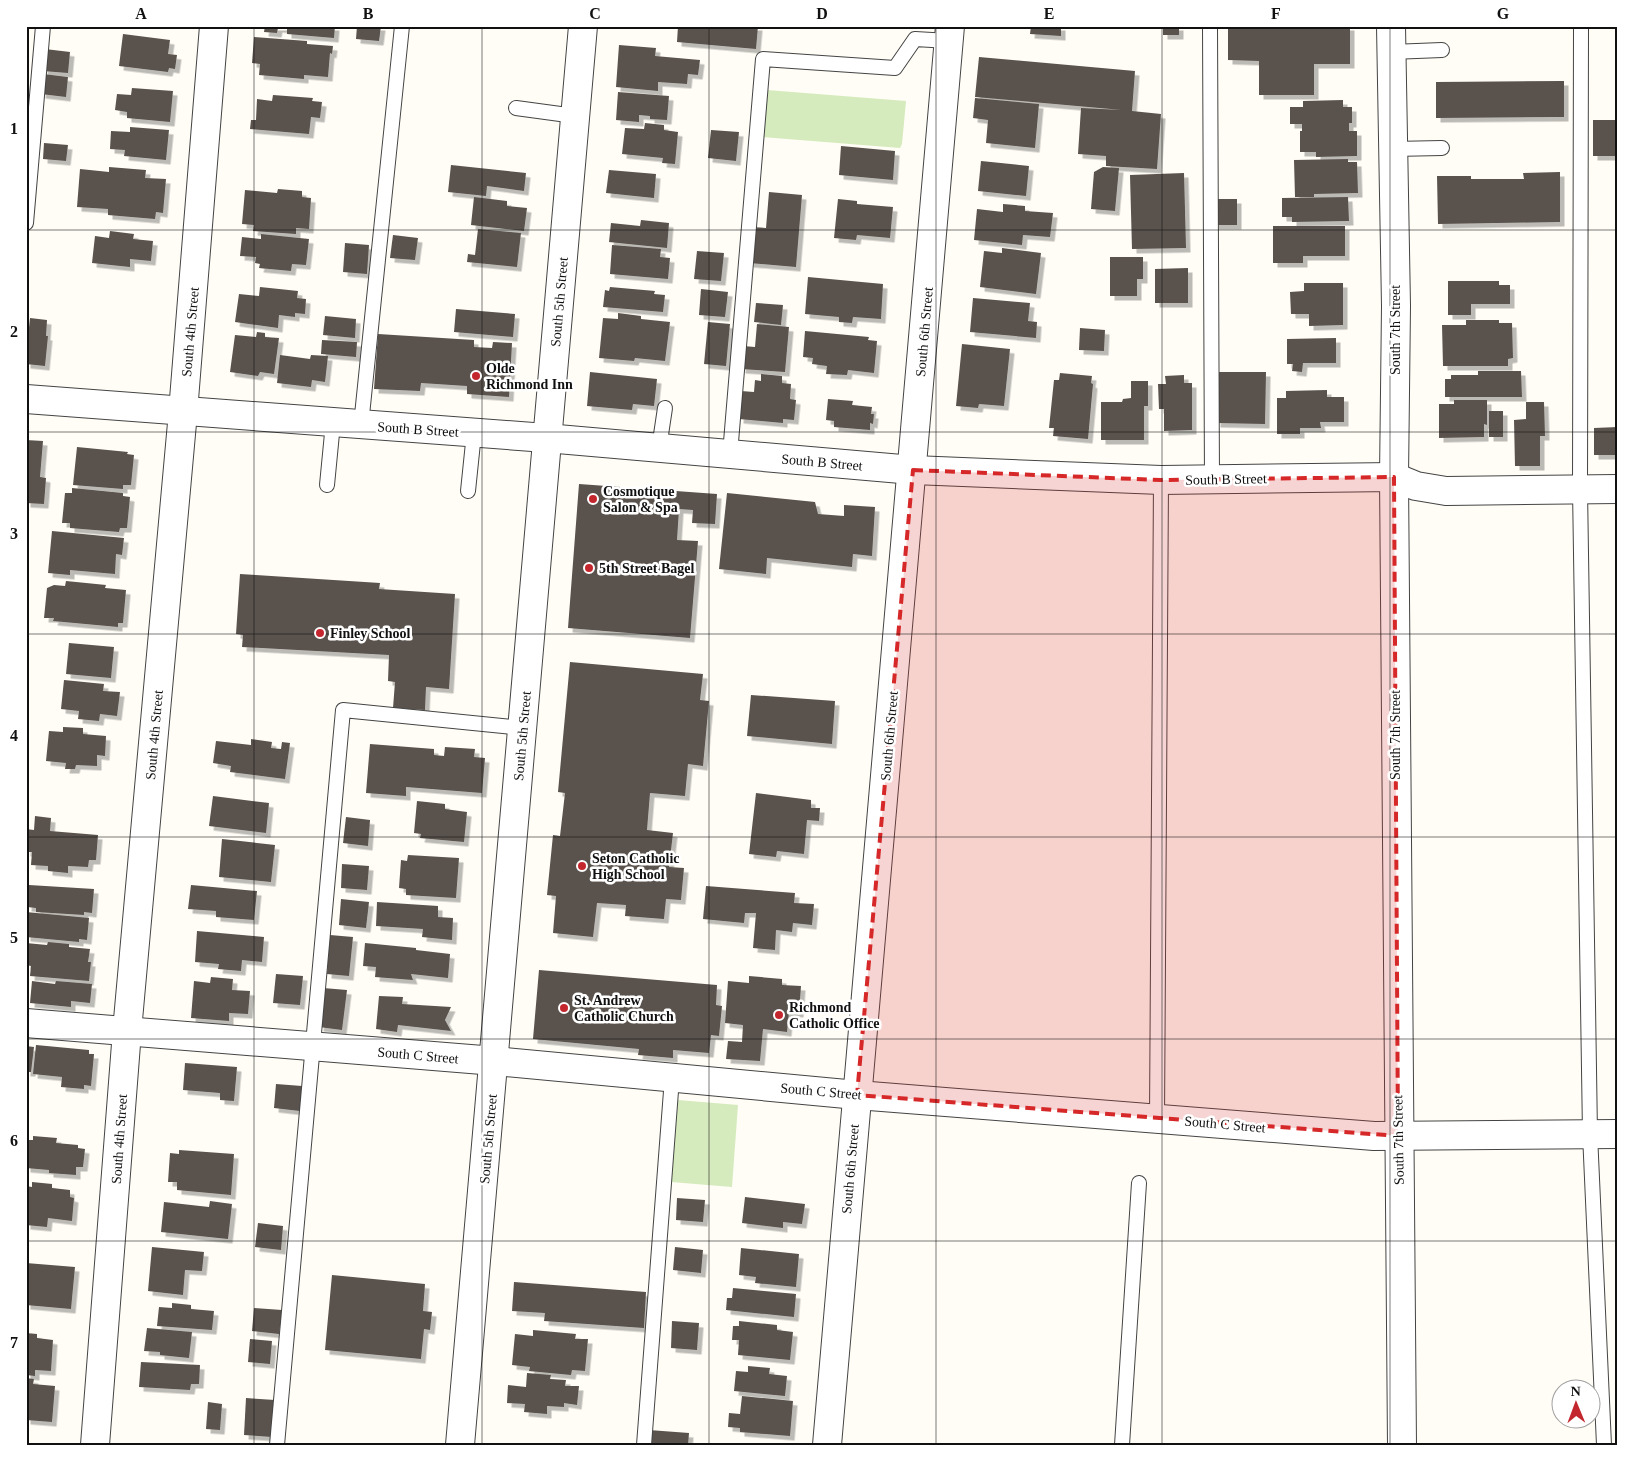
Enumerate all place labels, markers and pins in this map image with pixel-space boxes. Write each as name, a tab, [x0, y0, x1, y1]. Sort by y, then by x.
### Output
place label: Olde Richmond Inn	[486, 361, 573, 392]
marker: Olde Richmond Inn	[470, 370, 482, 382]
place label: Cosmotique Salon & Spa	[603, 484, 678, 515]
marker: Cosmotique Salon & Spa	[587, 493, 599, 505]
place label: 5th Street Bagel	[599, 561, 694, 576]
marker: 5th Street Bagel	[583, 562, 595, 574]
place label: Finley School	[330, 626, 411, 641]
marker: Finley School	[314, 627, 326, 639]
place label: Seton Catholic High School	[592, 851, 680, 882]
marker: Seton Catholic High School	[576, 860, 588, 872]
place label: St. Andrew Catholic Church	[574, 993, 674, 1024]
place label: Richmond Catholic Office	[789, 1000, 880, 1031]
marker: St. Andrew Catholic Church	[558, 1002, 570, 1014]
marker: Richmond Catholic Office	[773, 1009, 785, 1021]

